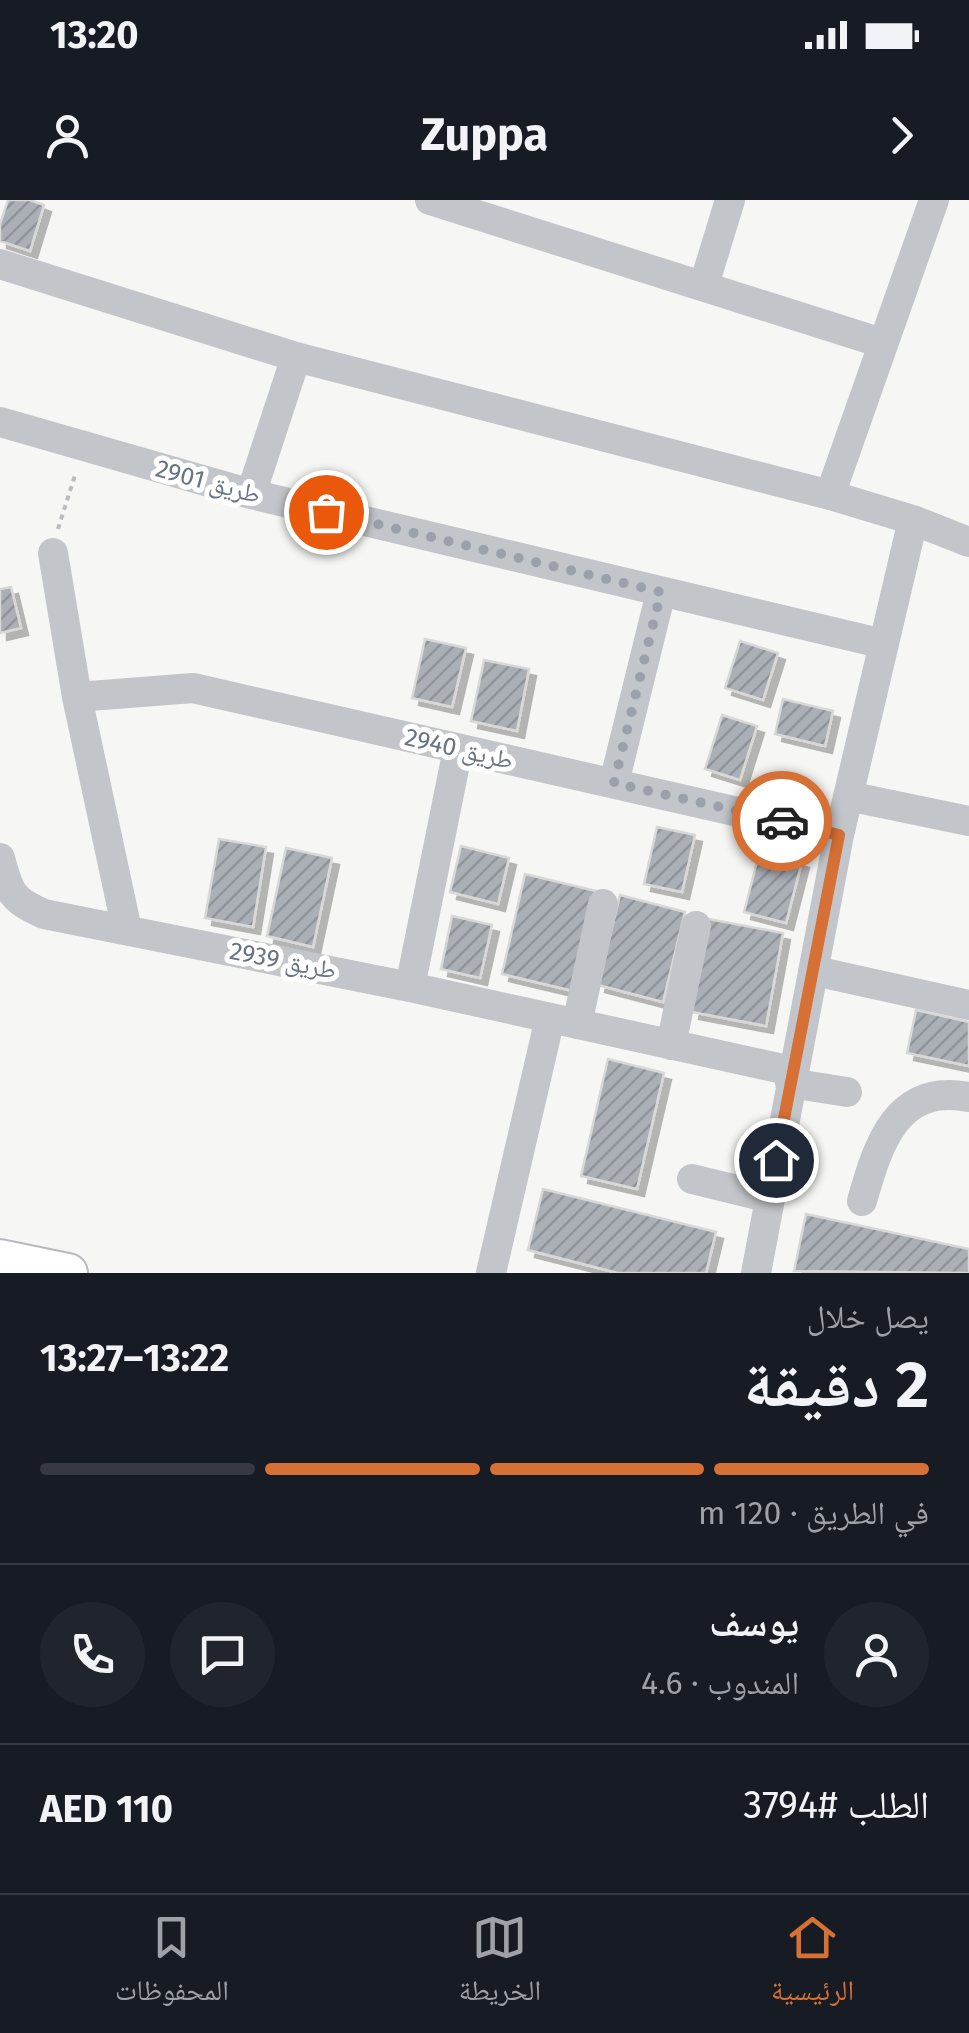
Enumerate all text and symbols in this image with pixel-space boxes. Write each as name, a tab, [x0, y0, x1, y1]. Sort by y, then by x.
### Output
text: 13:20	[50, 12, 138, 58]
icon: person	[40, 108, 95, 163]
text: Zuppa	[421, 108, 548, 162]
icon: forward	[874, 108, 929, 163]
street label: طريق 2901	[152, 454, 264, 510]
pin	[284, 470, 369, 555]
icon: bag	[299, 485, 354, 540]
street label: طريق 2940	[402, 722, 516, 776]
courier	[732, 771, 832, 871]
icon: car	[755, 794, 810, 849]
street label: طريق 2939	[227, 936, 339, 986]
pin	[734, 1118, 819, 1203]
icon: home	[749, 1133, 804, 1188]
text: يصل خلال	[807, 1298, 929, 1336]
text: 13:22–13:27	[40, 1335, 229, 1381]
text: 2 دقيقة	[743, 1346, 929, 1424]
text: في الطريق · 120 m	[698, 1494, 929, 1532]
text: يوسف	[709, 1600, 799, 1646]
button: phone	[40, 1602, 145, 1707]
button: chat	[170, 1602, 275, 1707]
button: person	[824, 1602, 929, 1707]
text: المندوب · 4.6	[641, 1664, 799, 1702]
text: الطلب #3794	[743, 1782, 929, 1828]
text: AED 110	[40, 1786, 173, 1832]
tab: المحفوظات	[115, 1910, 229, 2018]
tab: الخريطة	[459, 1910, 541, 2018]
tab: الرئيسية	[771, 1910, 854, 2018]

